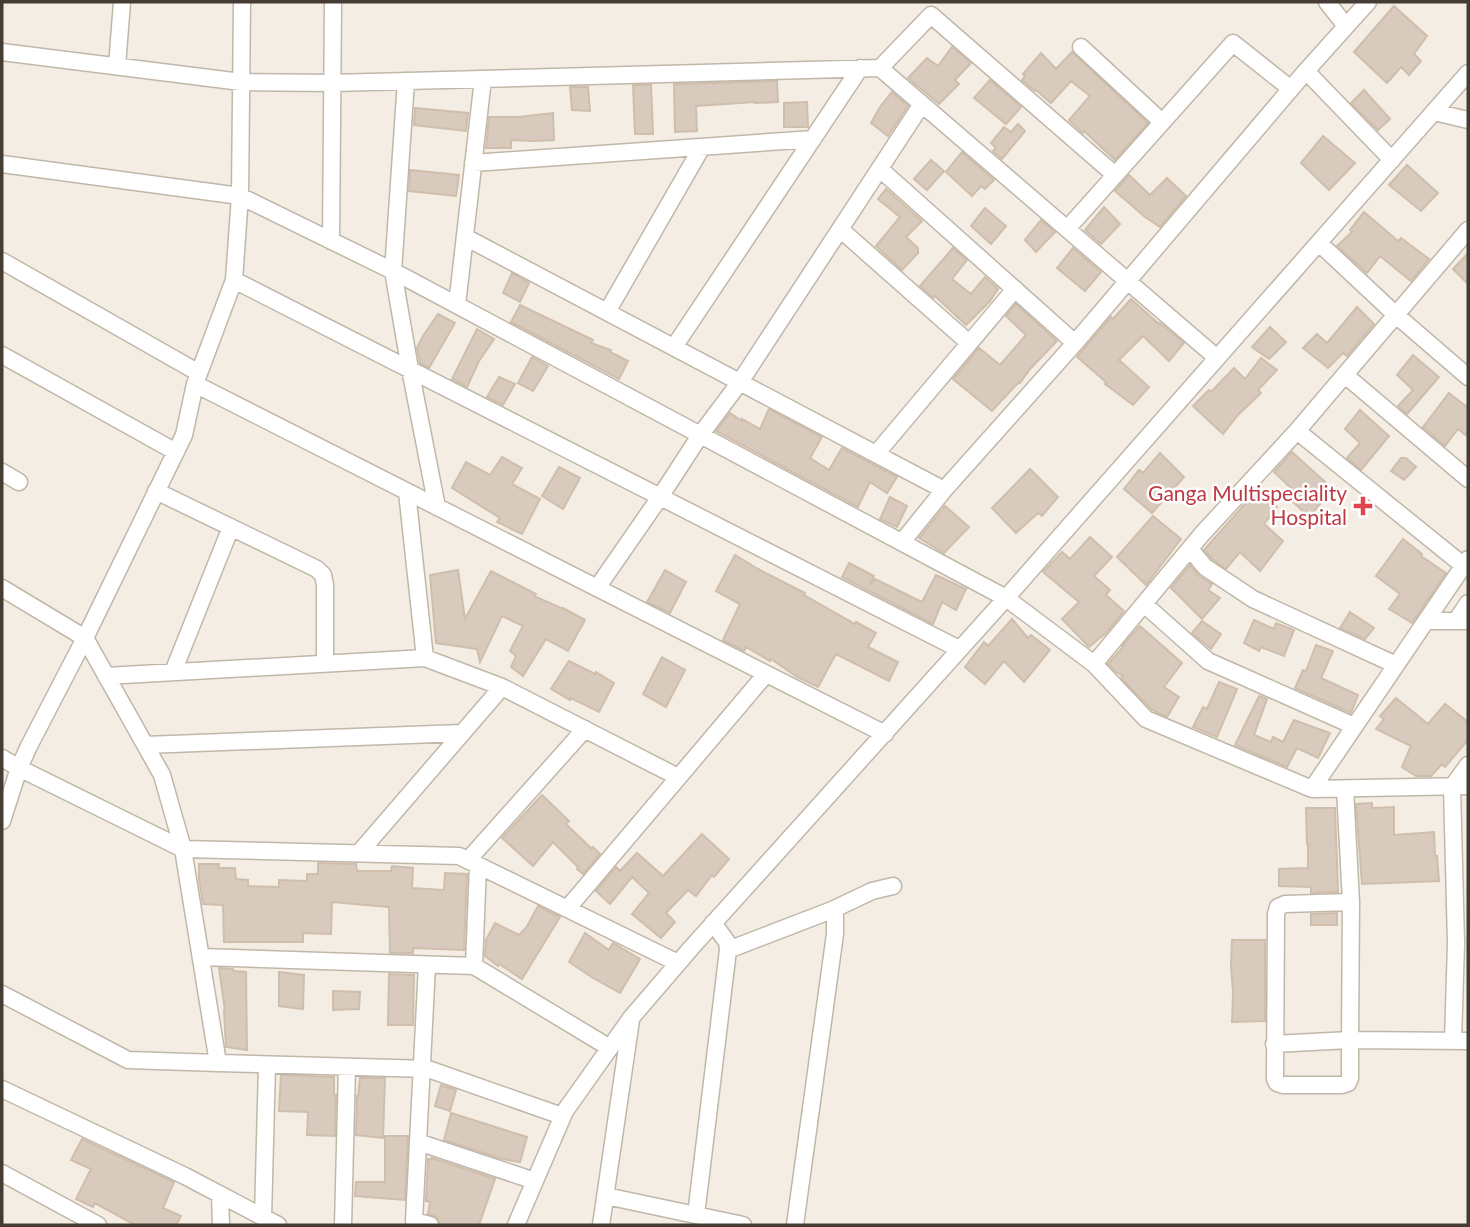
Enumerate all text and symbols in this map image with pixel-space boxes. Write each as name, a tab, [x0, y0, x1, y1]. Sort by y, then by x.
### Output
place label: Ganga Multispeciality Hospital	[1148, 480, 1347, 529]
marker: Ganga Multispeciality Hospital	[1353, 496, 1373, 516]

